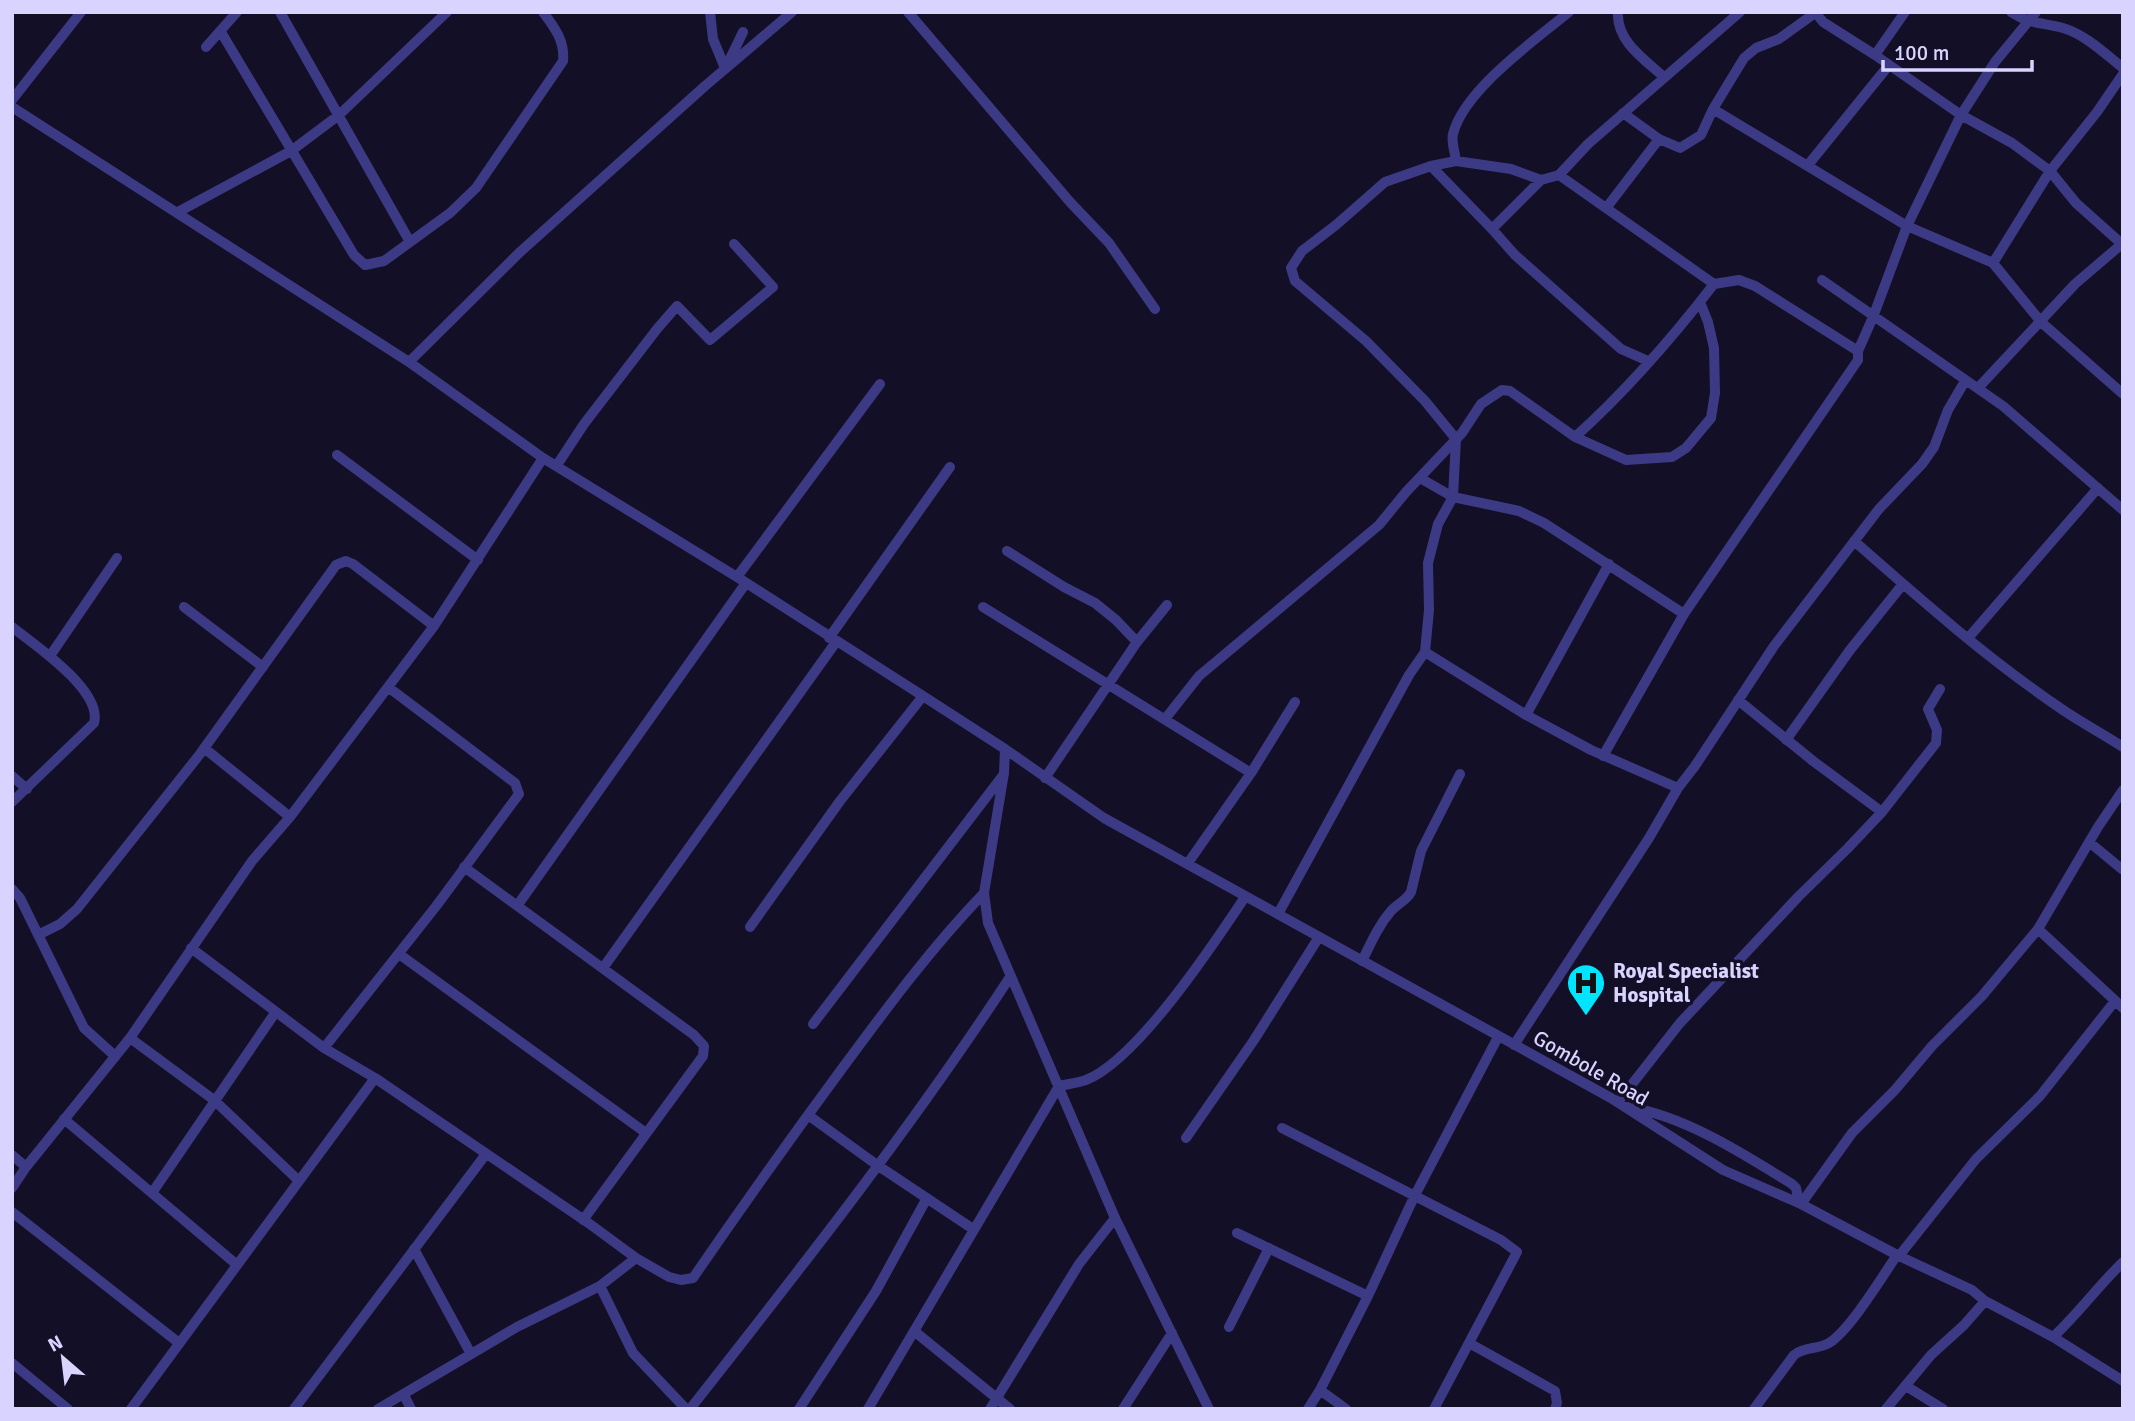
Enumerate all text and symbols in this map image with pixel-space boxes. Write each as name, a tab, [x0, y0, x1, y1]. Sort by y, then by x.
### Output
scale bar	[1883, 28, 2032, 72]
text: 100 m	[1894, 40, 1949, 66]
place label: Royal Specialist Hospital	[1613, 958, 1759, 1008]
hospital icon: Royal Specialist Hospital	[1565, 962, 1607, 1017]
street label: Gombole Road	[1529, 1024, 1653, 1112]
north arrow	[28, 1323, 98, 1393]
text: N	[44, 1330, 67, 1358]

